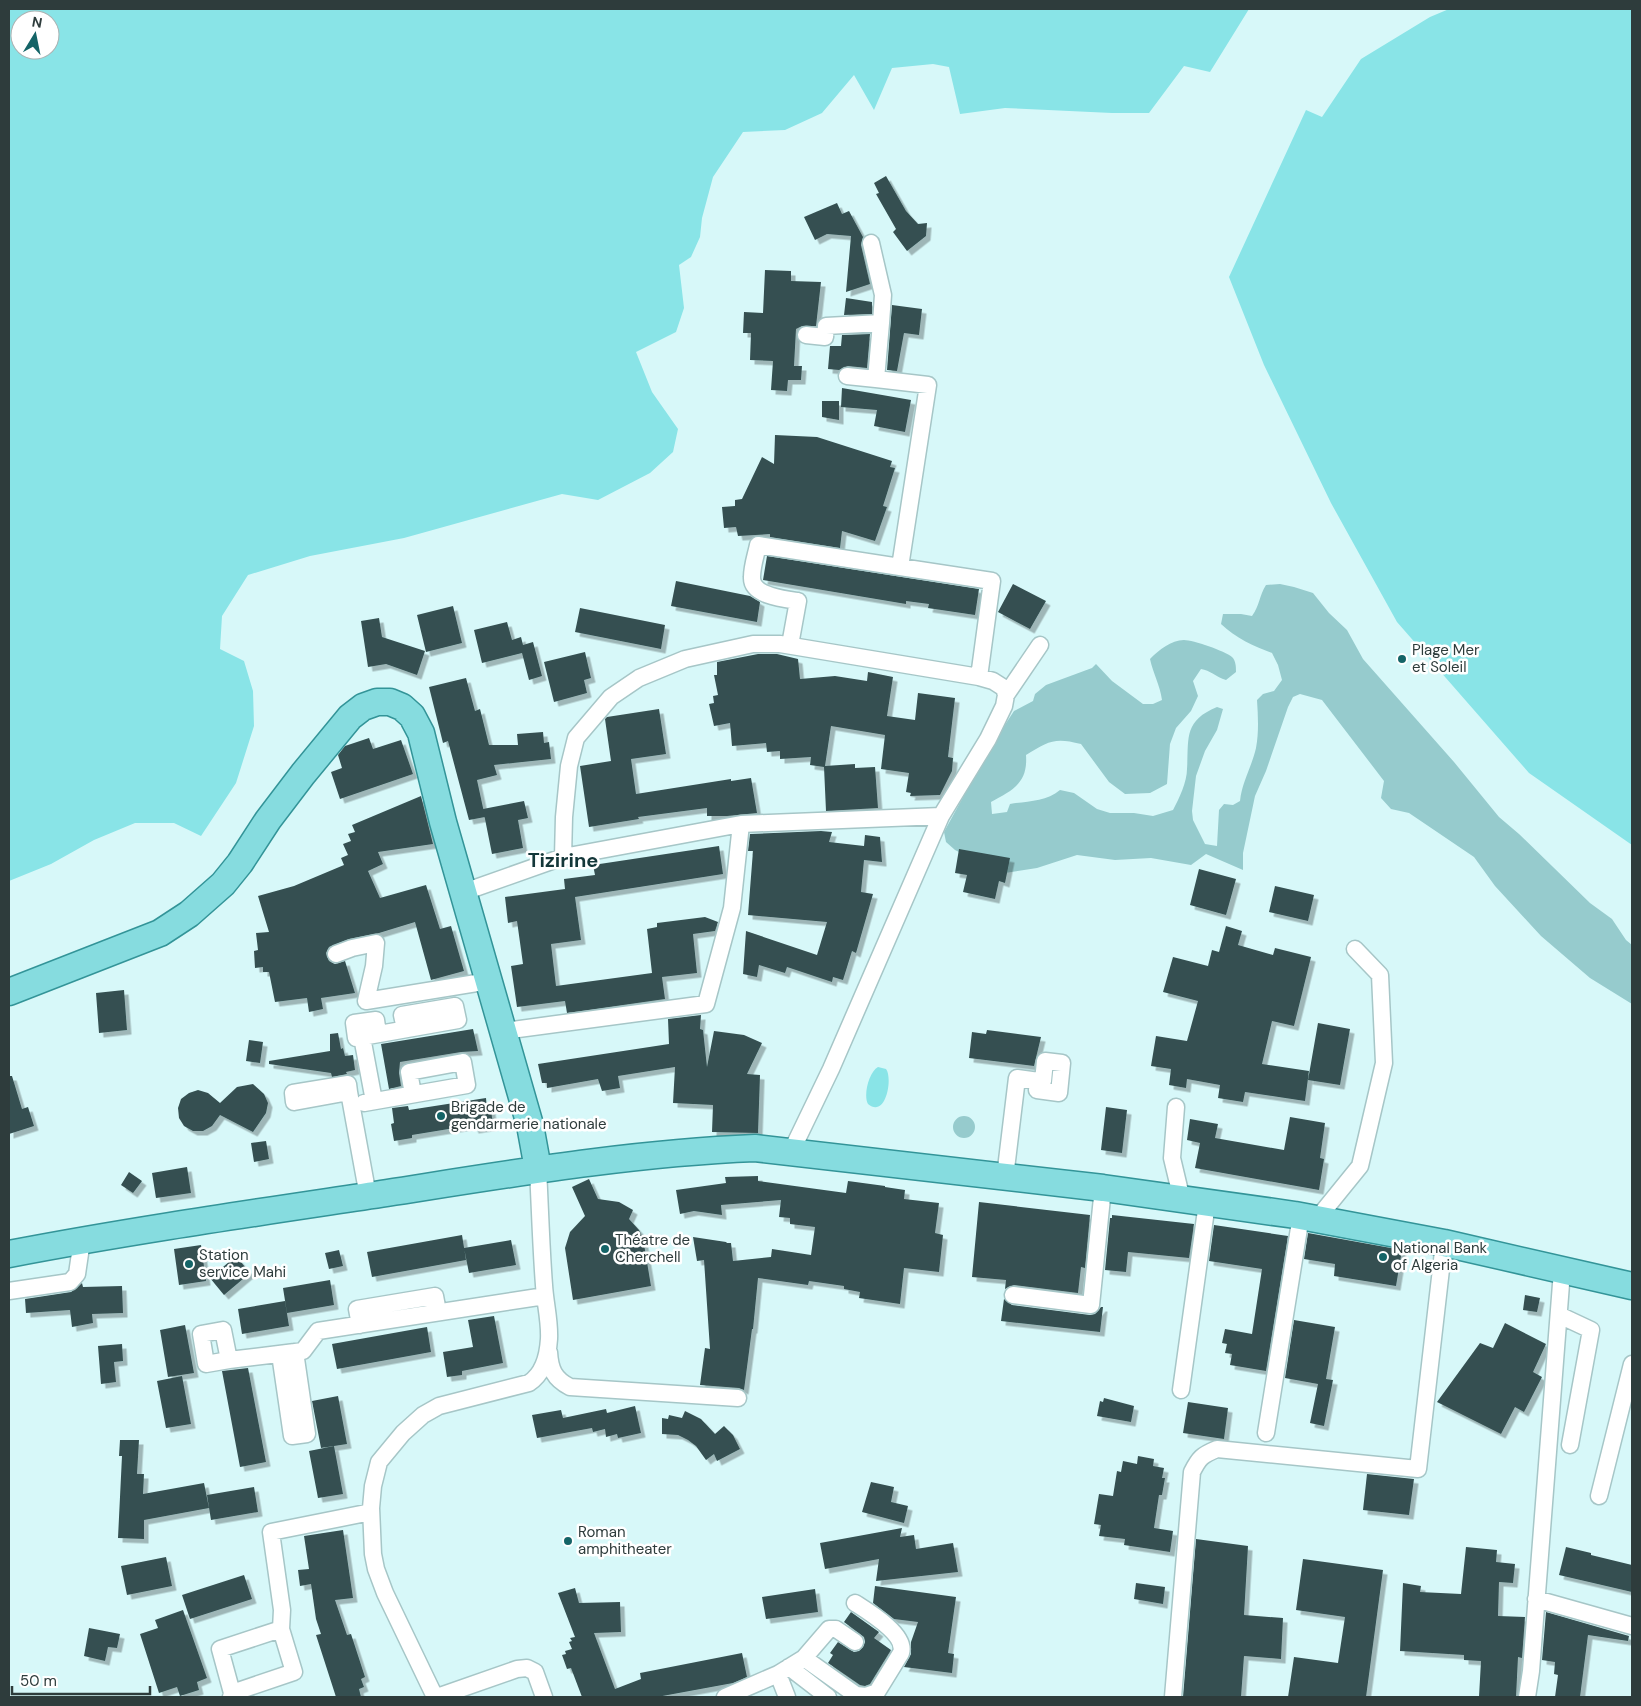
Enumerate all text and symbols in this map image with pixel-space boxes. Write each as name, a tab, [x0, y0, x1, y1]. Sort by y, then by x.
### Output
north arrow	[10, 10, 60, 60]
text: N	[31, 12, 44, 32]
place label: Plage Mer et Soleil	[1412, 640, 1480, 677]
marker: Plage Mer et Soleil	[1396, 653, 1408, 665]
district label: Tizirine	[528, 847, 598, 873]
place label: Brigade de gendarmerie nationale	[451, 1097, 606, 1134]
marker: Brigade de gendarmerie nationale	[435, 1110, 447, 1122]
place label: Théatre de Cherchell	[615, 1230, 690, 1267]
place label: National Bank of Algeria	[1393, 1238, 1488, 1275]
marker: Théatre de Cherchell	[599, 1243, 611, 1255]
place label: Station service Mahi	[199, 1245, 286, 1282]
marker: National Bank of Algeria	[1377, 1251, 1389, 1263]
marker: Station service Mahi	[183, 1258, 195, 1270]
place label: Roman amphitheater	[578, 1522, 672, 1559]
marker: Roman amphitheater	[562, 1535, 574, 1547]
scale bar	[12, 1664, 150, 1696]
text: 50 m	[20, 1671, 57, 1691]

